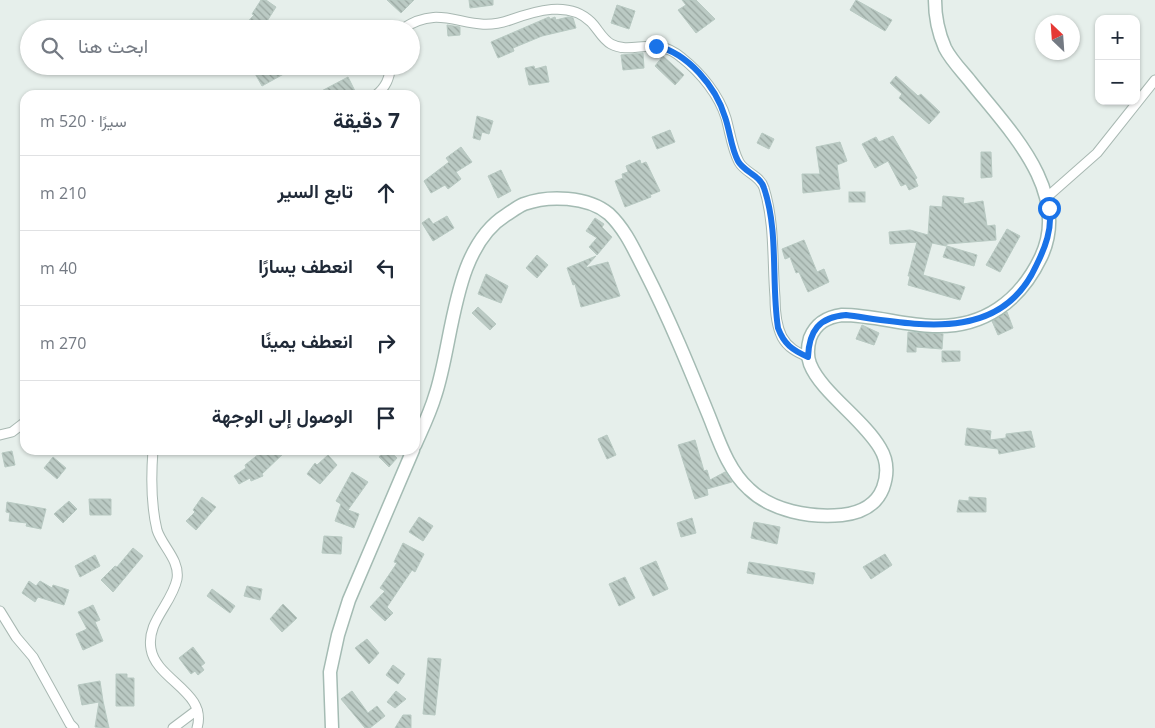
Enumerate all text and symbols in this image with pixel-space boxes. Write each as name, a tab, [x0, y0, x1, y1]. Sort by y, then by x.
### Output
north arrow	[1035, 15, 1080, 60]
map controls	[1095, 15, 1140, 105]
button: +	[1095, 15, 1140, 60]
search box	[20, 20, 420, 75]
text: ابحث هنا	[78, 33, 148, 59]
icon: search	[38, 34, 66, 62]
route end	[645, 35, 668, 58]
button: −	[1095, 60, 1140, 105]
text: 7 دقيقة	[333, 106, 400, 134]
text: سيرًا · 520 m	[40, 110, 127, 132]
text: تابع السير	[277, 178, 353, 204]
icon: ahead	[372, 179, 400, 207]
text: 210 m	[40, 182, 86, 204]
route start	[1038, 197, 1061, 220]
text: انعطف يسارًا	[258, 253, 353, 279]
icon: left	[372, 254, 400, 282]
text: 40 m	[40, 257, 77, 279]
text: انعطف يمينًا	[260, 328, 353, 354]
icon: right	[372, 329, 400, 357]
text: 270 m	[40, 332, 86, 354]
text: الوصول إلى الوجهة	[212, 403, 353, 429]
icon: arrive	[372, 404, 400, 432]

